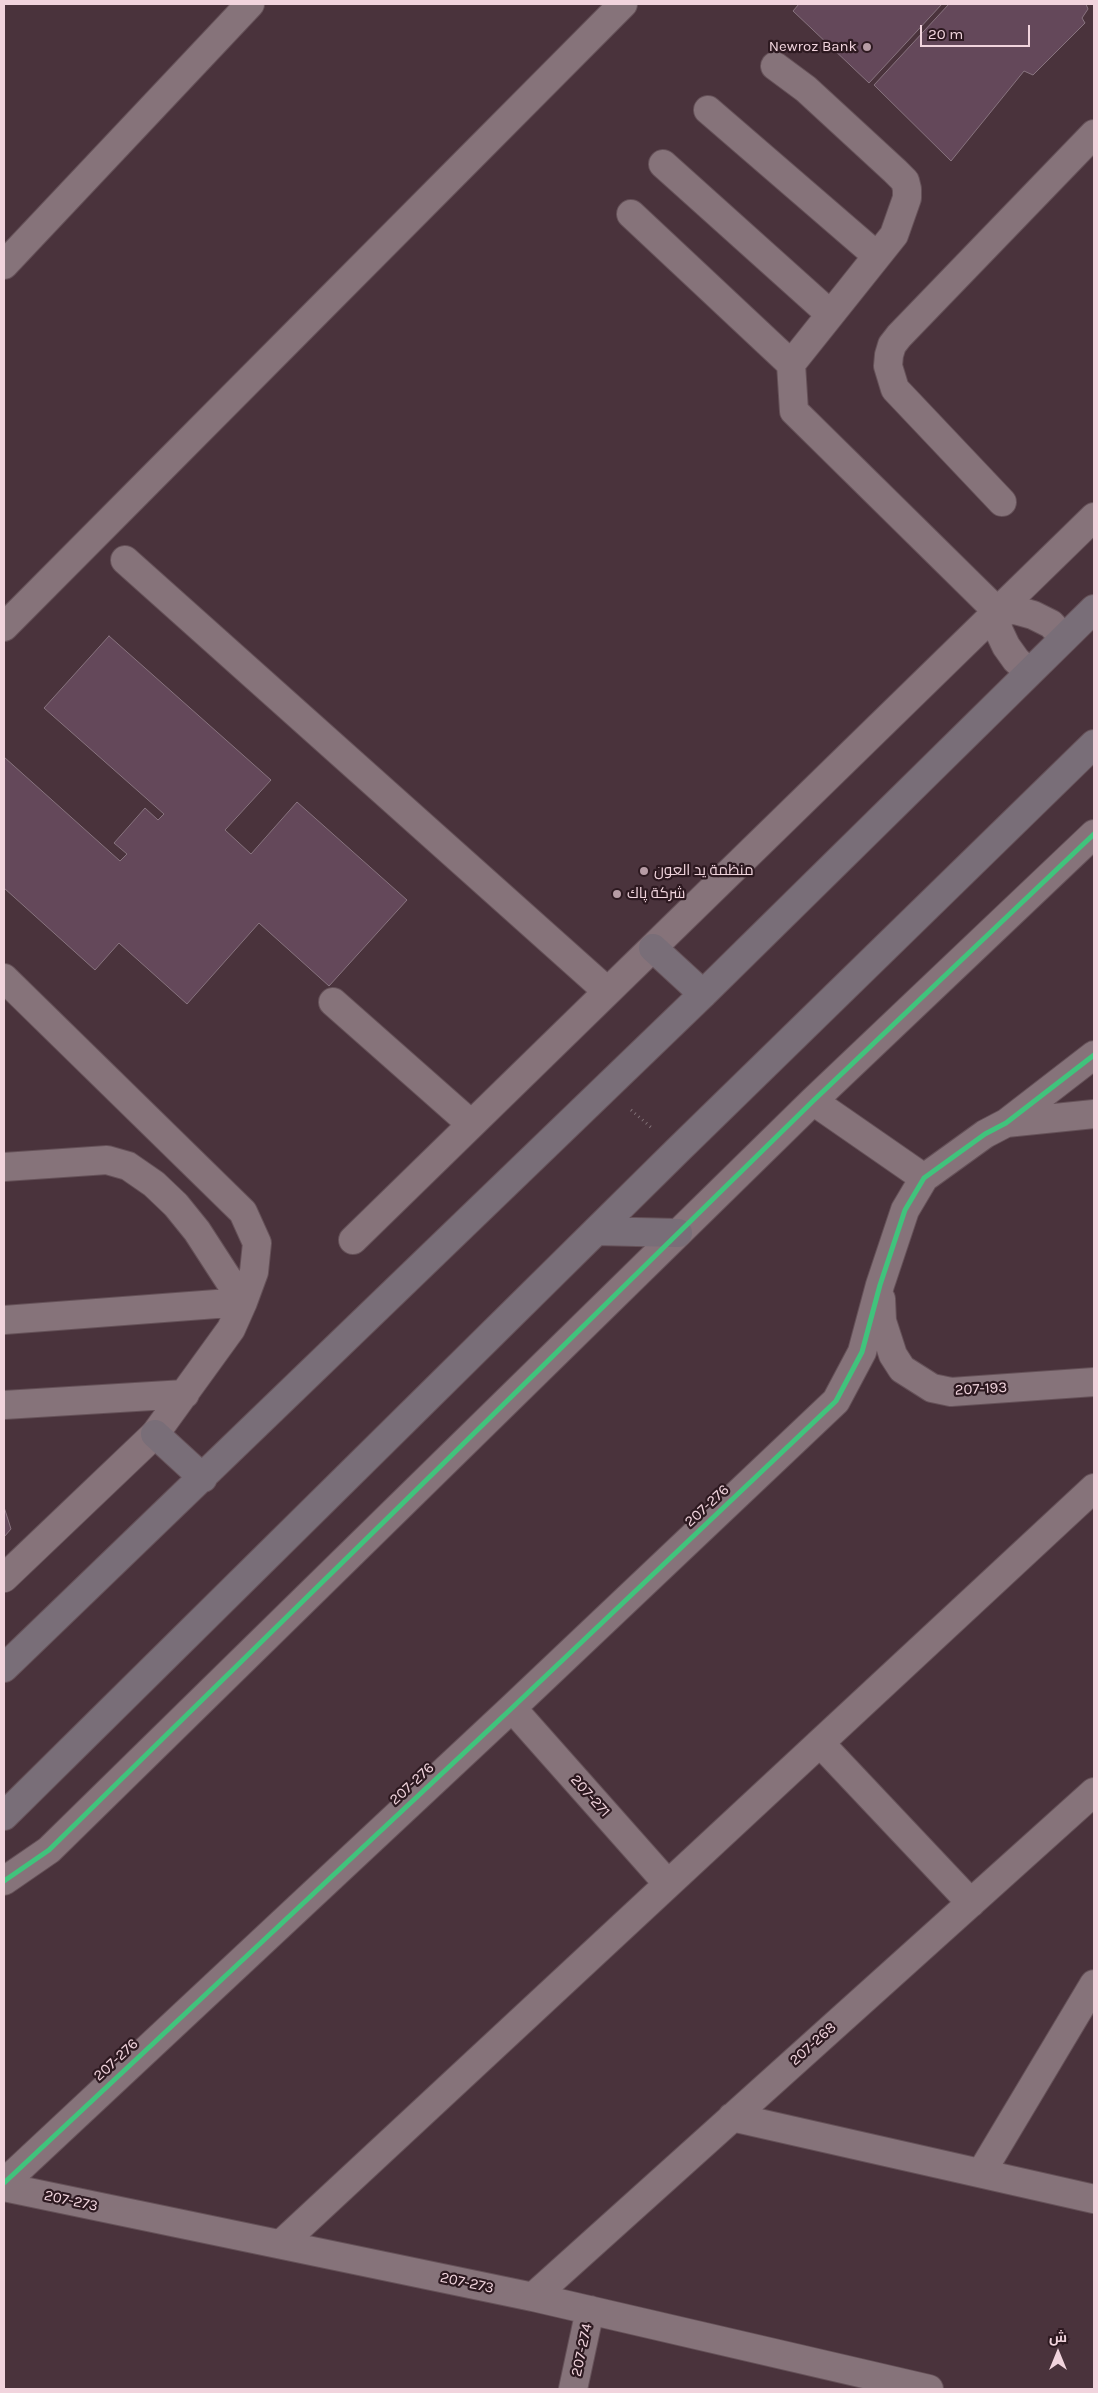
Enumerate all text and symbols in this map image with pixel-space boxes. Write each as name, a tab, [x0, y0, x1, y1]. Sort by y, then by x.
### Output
scale bar	[923, 15, 1033, 47]
text: 20 m	[928, 25, 963, 43]
place label: Newroz Bank	[769, 38, 857, 56]
marker: Newroz Bank	[861, 41, 873, 53]
place label: منظمة يد العون	[654, 862, 754, 880]
marker: منظمة يد العون	[638, 865, 650, 877]
place label: شركة پاك	[627, 885, 685, 903]
marker: شركة پاك	[611, 888, 623, 900]
street label: 207-193	[954, 1379, 1008, 1399]
street label: 207-276	[681, 1481, 733, 1531]
street label: 207-276	[386, 1759, 438, 1809]
street label: 207-271	[566, 1771, 614, 1821]
street label: 207-268	[786, 2018, 840, 2070]
street label: 207-276	[90, 2035, 142, 2085]
street label: 207-273	[42, 2187, 100, 2215]
street label: 207-273	[438, 2269, 496, 2297]
street label: 207-274	[568, 2322, 596, 2378]
north arrow	[1033, 2328, 1083, 2378]
text: ش	[1049, 2329, 1067, 2346]

